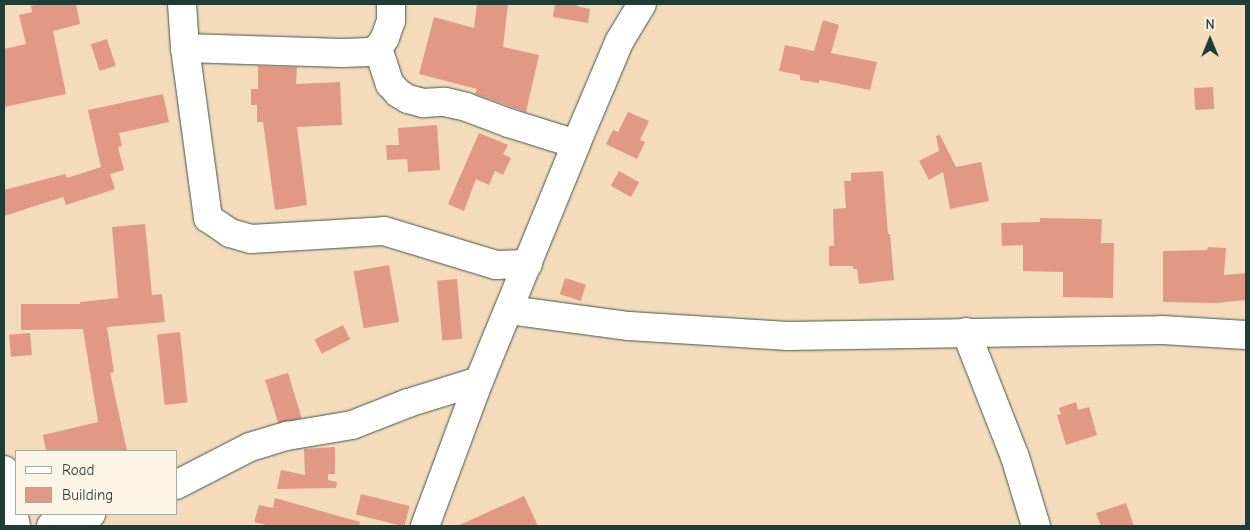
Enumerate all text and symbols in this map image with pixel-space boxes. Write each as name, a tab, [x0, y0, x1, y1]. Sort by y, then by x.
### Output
north arrow	[1185, 15, 1235, 65]
text: N	[1205, 16, 1215, 33]
legend	[15, 450, 178, 515]
text: Road	[62, 461, 94, 479]
text: Building	[62, 486, 113, 504]

